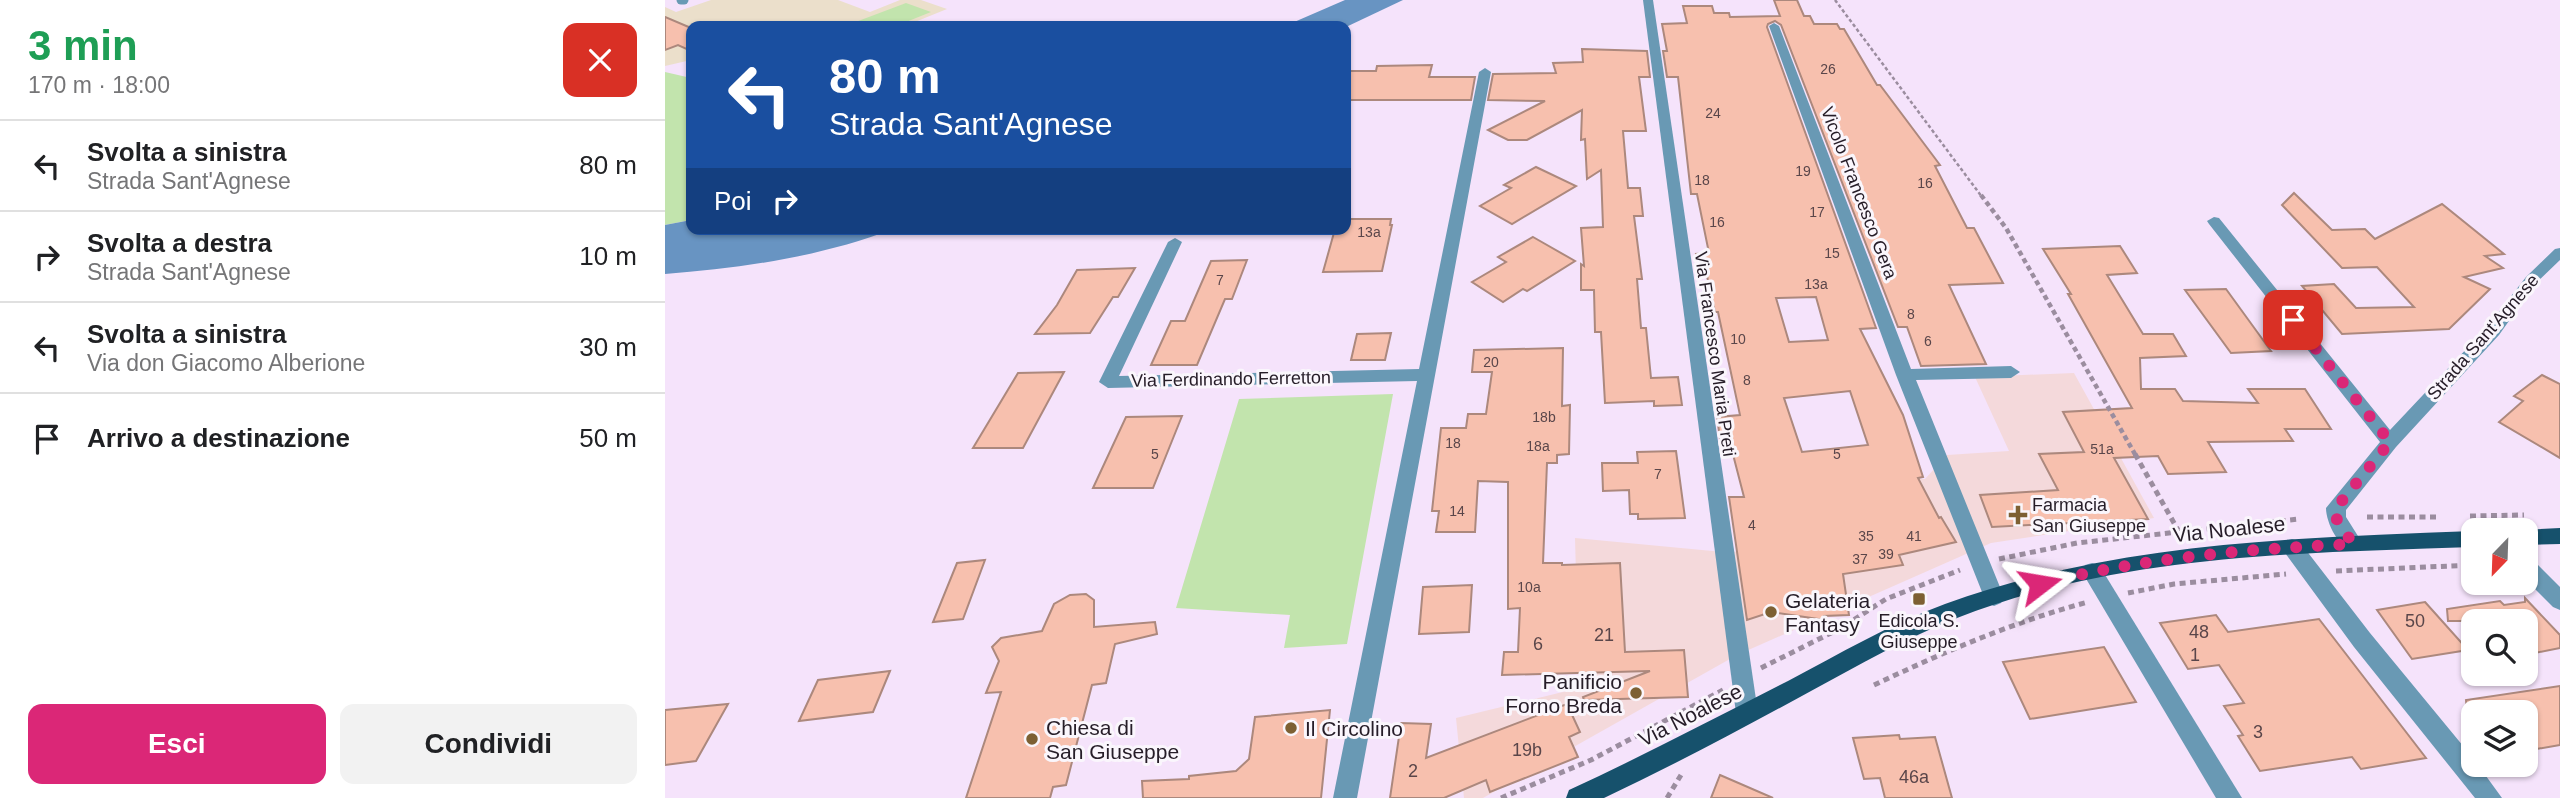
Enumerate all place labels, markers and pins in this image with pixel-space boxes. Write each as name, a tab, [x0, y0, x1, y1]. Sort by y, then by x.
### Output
pin	[2263, 290, 2323, 350]
place label: Farmacia San Giuseppe	[2032, 495, 2146, 536]
marker: Farmacia San Giuseppe	[2010, 507, 2026, 523]
place label: Gelateria Fantasy	[1785, 589, 1871, 636]
marker: Edicola S. Giuseppe	[1911, 591, 1927, 607]
marker: Gelateria Fantasy	[1763, 604, 1779, 620]
place label: Edicola S. Giuseppe	[1878, 611, 1960, 652]
place label: Panificio Forno Breda	[1505, 670, 1622, 717]
marker: Panificio Forno Breda	[1628, 685, 1644, 701]
place label: Chiesa di San Giuseppe	[1046, 716, 1179, 763]
place label: Il Circolino	[1305, 717, 1403, 740]
marker: Il Circolino	[1283, 720, 1299, 736]
marker: Chiesa di San Giuseppe	[1024, 731, 1040, 747]

